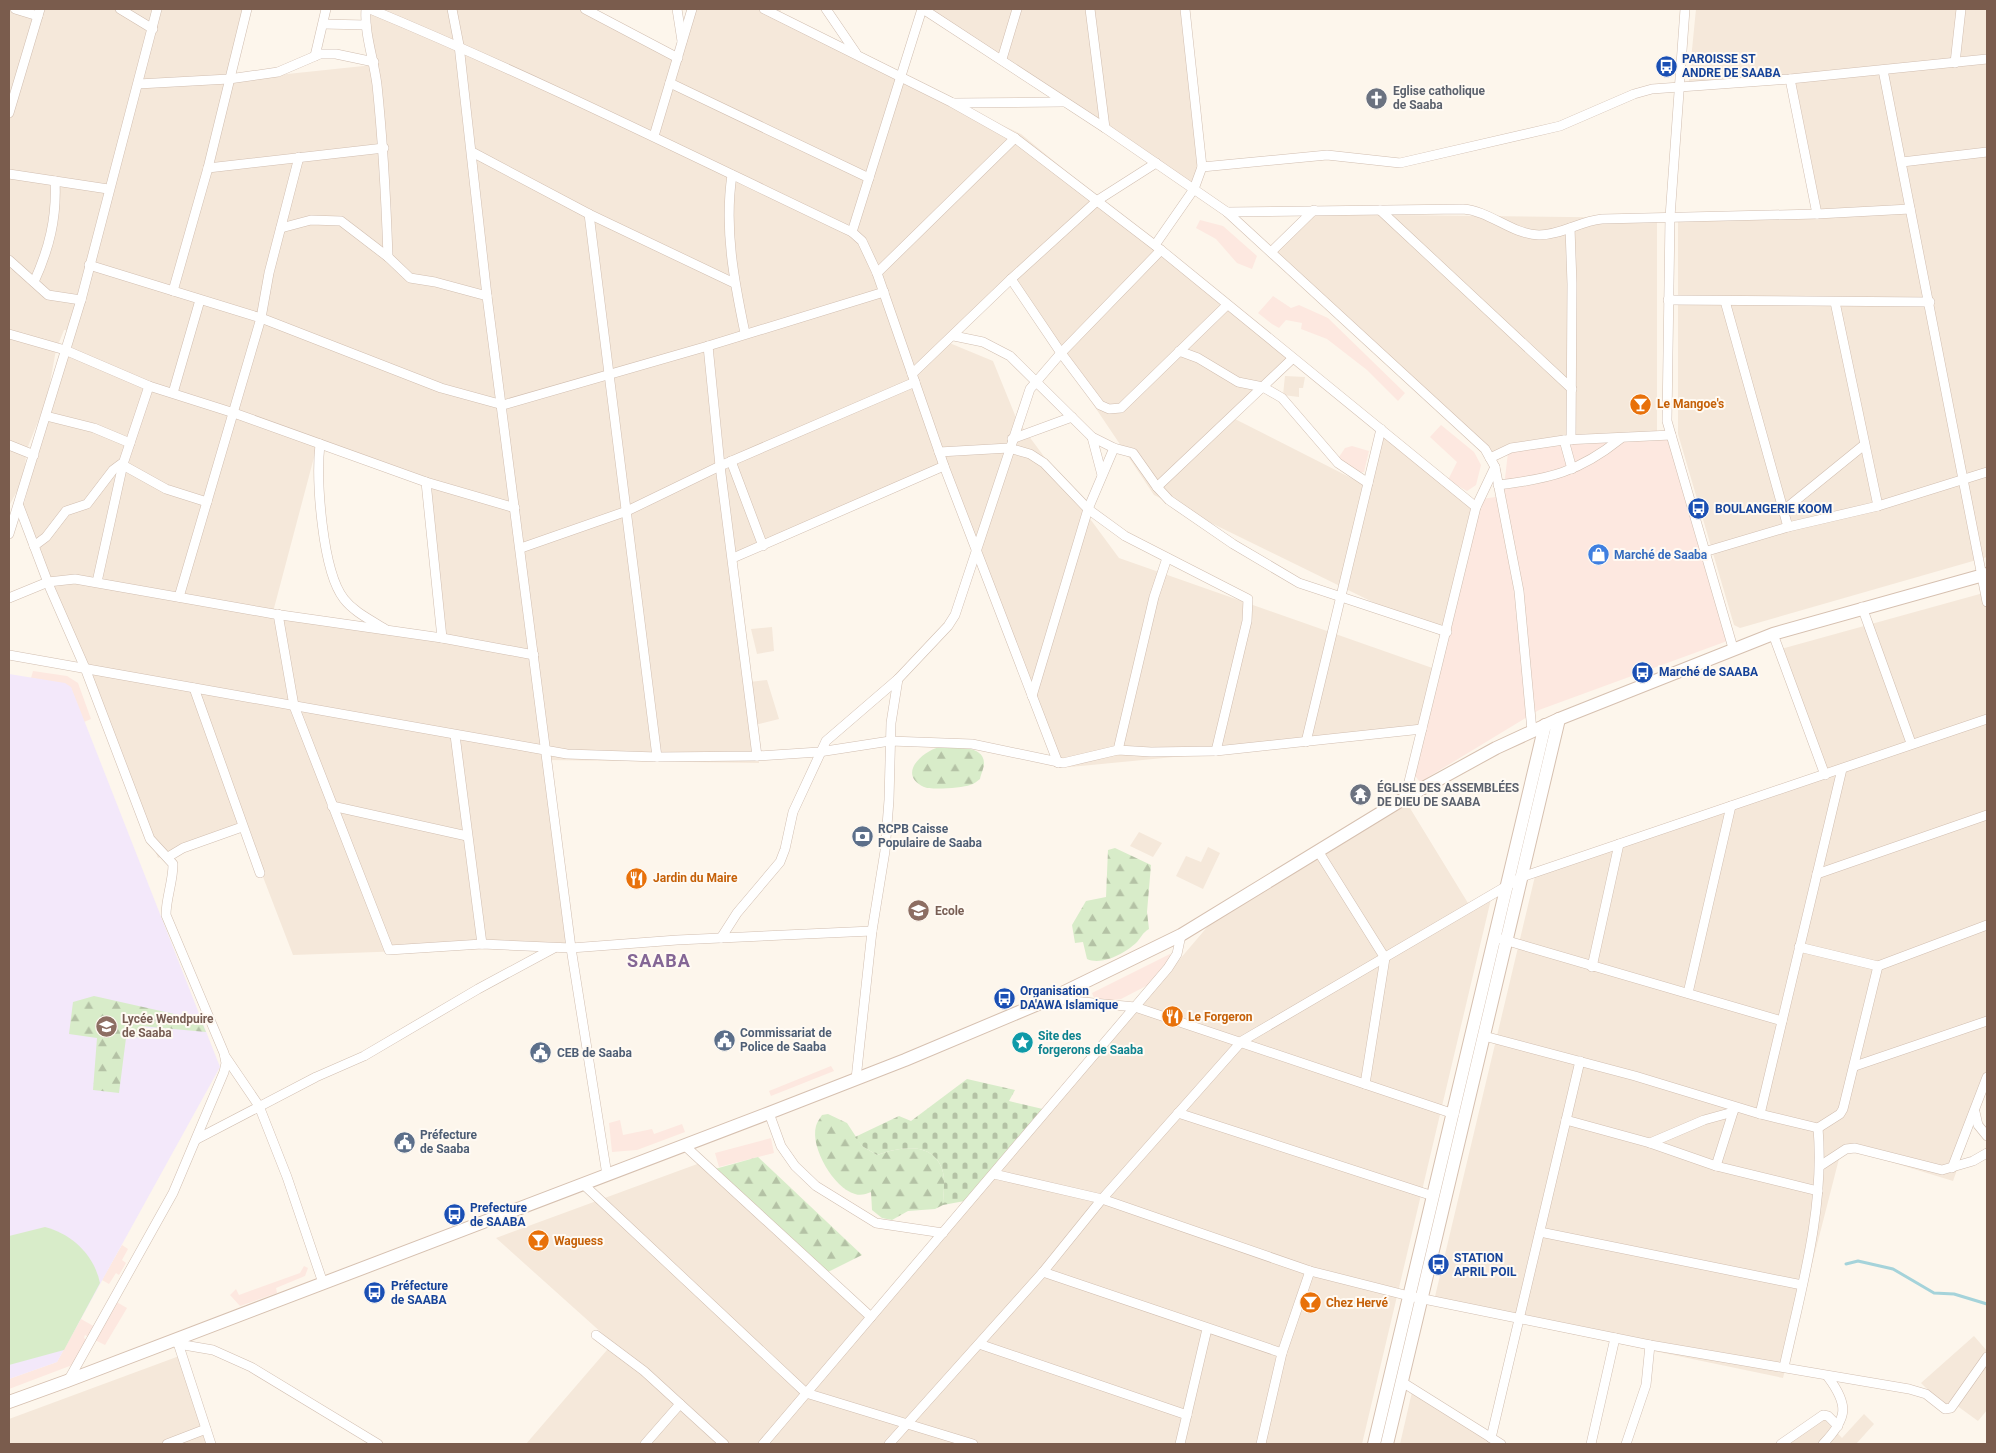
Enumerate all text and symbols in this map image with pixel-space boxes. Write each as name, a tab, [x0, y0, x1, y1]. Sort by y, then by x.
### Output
place label: PAROISSE ST ANDRE DE SAABA	[1682, 52, 1781, 80]
bus stop icon: PAROISSE ST ANDRE DE SAABA	[1654, 54, 1678, 78]
place label: Eglise catholique de Saaba	[1393, 84, 1486, 112]
church icon: Eglise catholique de Saaba	[1365, 86, 1389, 110]
bar icon: Le Mangoe's	[1629, 392, 1653, 416]
place label: Le Mangoe's	[1657, 397, 1724, 411]
bus stop icon: BOULANGERIE KOOM	[1687, 497, 1711, 521]
place label: BOULANGERIE KOOM	[1715, 502, 1832, 516]
shop icon: Marché de Saaba	[1586, 543, 1610, 567]
place label: Marché de Saaba	[1614, 548, 1708, 562]
bus stop icon: Marché de SAABA	[1631, 660, 1655, 684]
place label: Marché de SAABA	[1659, 665, 1759, 679]
place label: ÉGLISE DES ASSEMBLÉES DE DIEU DE SAABA	[1377, 780, 1519, 809]
temple icon: ÉGLISE DES ASSEMBLÉES DE DIEU DE SAABA	[1349, 783, 1373, 807]
place label: RCPB Caisse Populaire de Saaba	[878, 822, 983, 850]
bank icon: RCPB Caisse Populaire de Saaba	[850, 824, 874, 848]
restaurant icon: Jardin du Maire	[625, 866, 649, 890]
place label: Jardin du Maire	[653, 871, 738, 885]
school or university icon: Ecole	[907, 899, 931, 923]
place label: Ecole	[935, 904, 965, 918]
district label: SAABA	[627, 950, 691, 971]
place label: Organisation DA'AWA Islamique	[1020, 984, 1119, 1012]
bus stop icon: Organisation DA'AWA Islamique	[992, 986, 1016, 1010]
restaurant icon: Le Forgeron	[1160, 1005, 1184, 1029]
place label: Le Forgeron	[1188, 1010, 1253, 1024]
place label: Lycée Wendpuire de Saaba	[122, 1012, 214, 1040]
school or university icon: Lycée Wendpuire de Saaba	[94, 1014, 118, 1038]
place label: Commissariat de Police de Saaba	[740, 1026, 832, 1054]
public building icon: Commissariat de Police de Saaba	[712, 1028, 736, 1052]
place label: Site des forgerons de Saaba	[1038, 1029, 1144, 1057]
place icon: Site des forgerons de Saaba	[1010, 1031, 1034, 1055]
public building icon: CEB de Saaba	[529, 1041, 553, 1065]
place label: CEB de Saaba	[557, 1046, 632, 1060]
place label: Préfecture de Saaba	[420, 1128, 477, 1156]
public building icon: Préfecture de Saaba	[392, 1130, 416, 1154]
place label: Prefecture de SAABA	[470, 1201, 527, 1229]
bus stop icon: Prefecture de SAABA	[442, 1203, 466, 1227]
bar icon: Waguess	[526, 1229, 550, 1253]
place label: Waguess	[554, 1234, 603, 1248]
place label: STATION APRIL POIL	[1454, 1251, 1517, 1279]
bus stop icon: STATION APRIL POIL	[1426, 1253, 1450, 1277]
place label: Préfecture de SAABA	[391, 1279, 448, 1307]
bus stop icon: Préfecture de SAABA	[363, 1281, 387, 1305]
bar icon: Chez Hervé	[1298, 1291, 1322, 1315]
place label: Chez Hervé	[1326, 1296, 1389, 1310]

